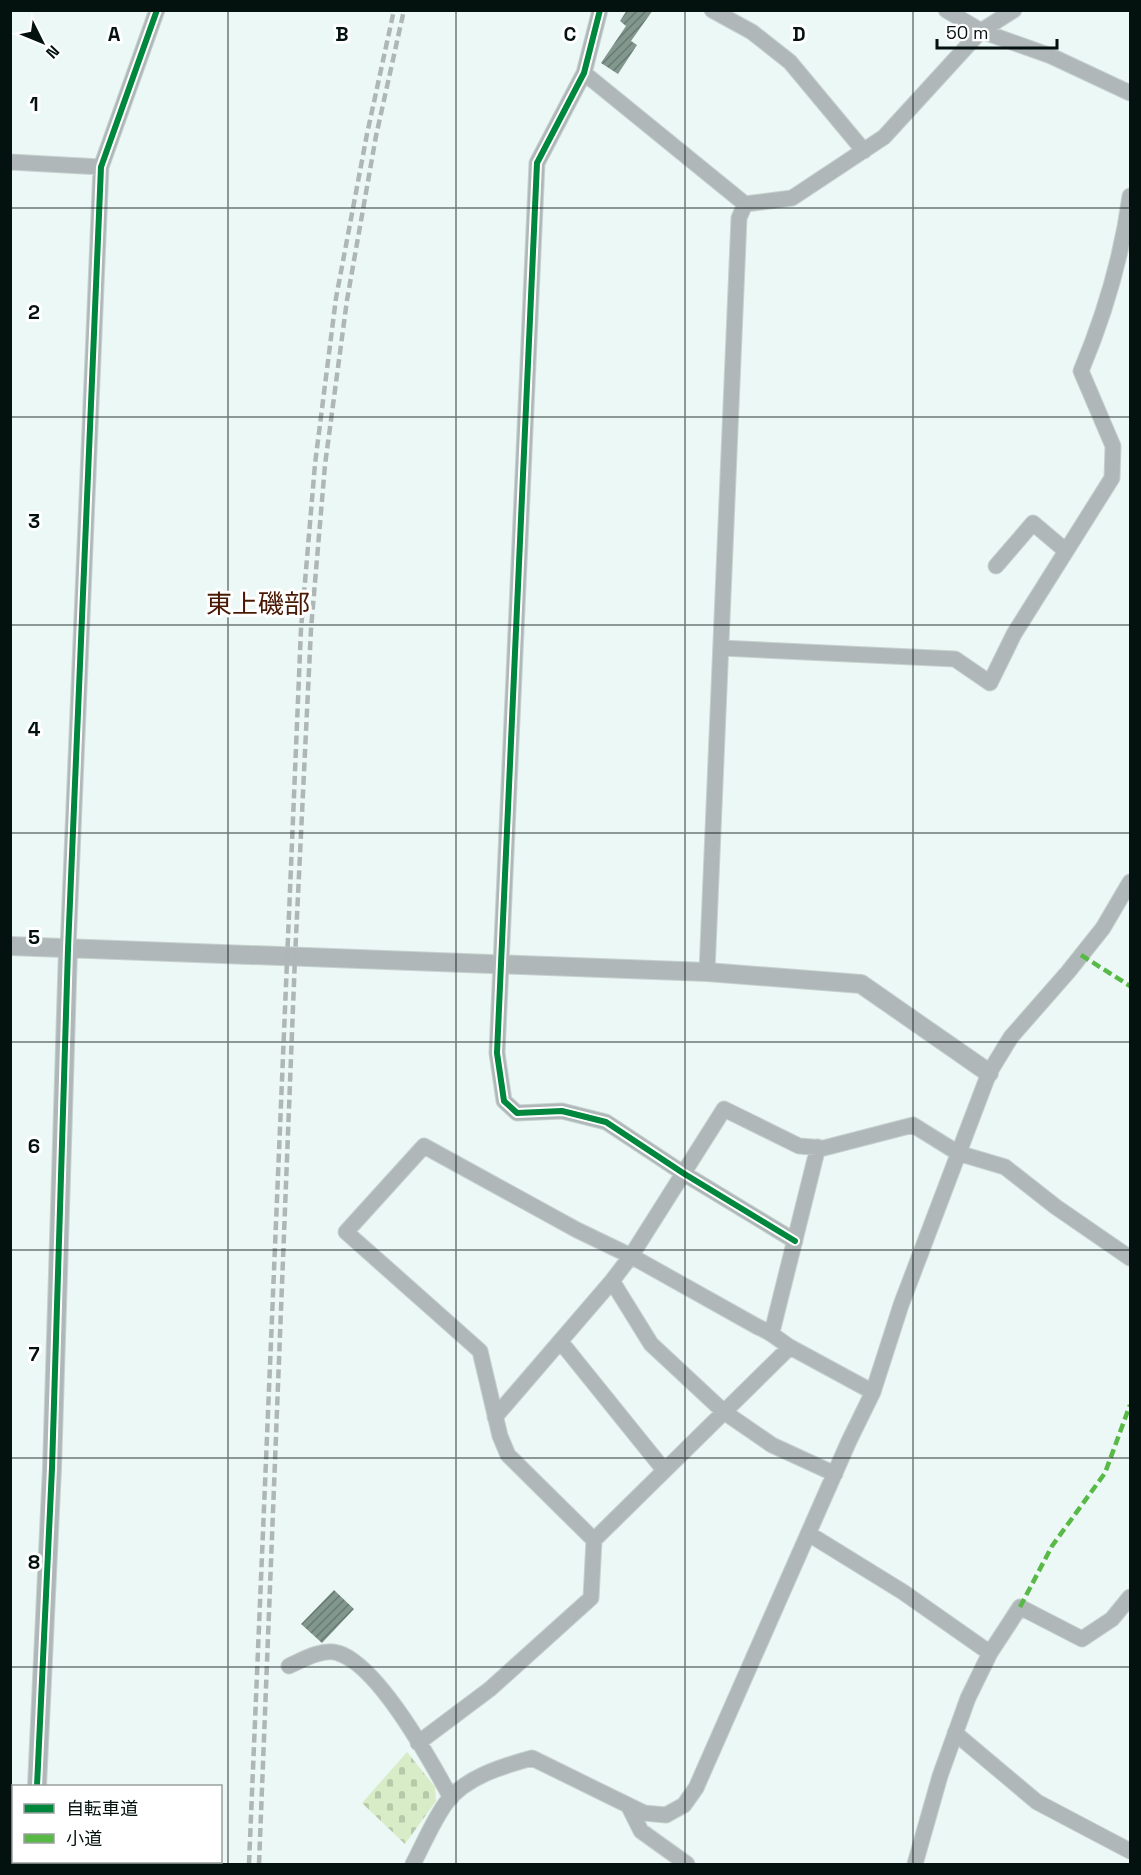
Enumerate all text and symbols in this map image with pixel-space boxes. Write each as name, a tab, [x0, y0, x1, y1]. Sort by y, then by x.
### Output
north arrow	[12, 12, 72, 72]
scale bar	[937, 12, 1057, 50]
text: A	[108, 21, 121, 47]
text: B	[335, 21, 349, 47]
text: C	[564, 21, 577, 47]
text: D	[792, 21, 806, 47]
text: 50 m	[946, 21, 988, 44]
text: N	[41, 41, 64, 63]
text: 1	[29, 91, 39, 117]
text: 2	[28, 299, 40, 325]
text: 3	[28, 508, 40, 534]
district label: 東上磯部	[206, 587, 310, 621]
text: 4	[28, 716, 41, 742]
text: 5	[28, 924, 40, 950]
text: 6	[28, 1133, 40, 1159]
text: 7	[28, 1341, 40, 1367]
text: 8	[28, 1549, 40, 1575]
legend	[12, 1785, 222, 1863]
text: 自転車道	[66, 1797, 138, 1820]
text: 小道	[66, 1827, 102, 1850]

